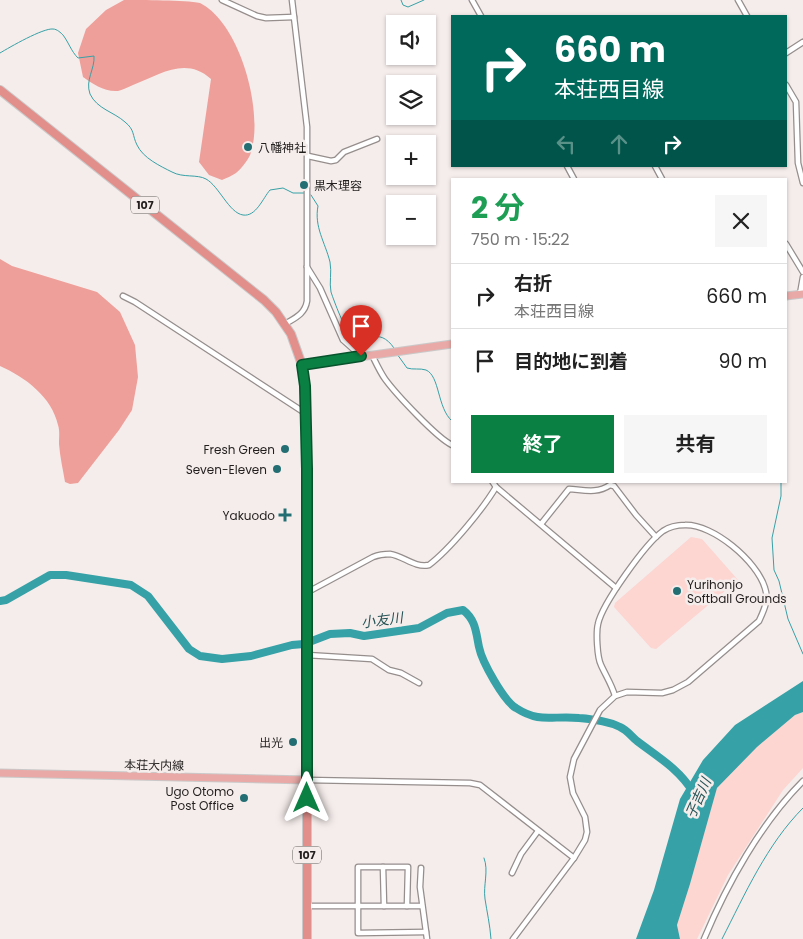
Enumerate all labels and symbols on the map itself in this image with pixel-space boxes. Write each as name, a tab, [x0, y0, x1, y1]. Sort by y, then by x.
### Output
place label: 八幡神社	[258, 139, 306, 156]
marker: 八幡神社	[242, 141, 254, 153]
place label: 黒木理容	[314, 177, 362, 194]
marker: 黒木理容	[298, 179, 310, 191]
road number: 107	[131, 196, 159, 214]
pin	[340, 305, 382, 356]
place label: Fresh Green	[204, 441, 275, 458]
marker: Fresh Green	[279, 443, 291, 455]
place label: Seven-Eleven	[186, 461, 267, 478]
marker: Seven-Eleven	[271, 463, 283, 475]
place label: Yakuodo	[223, 507, 275, 524]
marker: Yakuodo	[279, 509, 291, 521]
place label: Yurihonjo Softball Grounds	[687, 576, 787, 607]
marker: Yurihonjo Softball Grounds	[671, 585, 683, 597]
water label: 小友川	[360, 607, 406, 632]
place label: 出光	[259, 734, 283, 751]
marker: 出光	[287, 736, 299, 748]
street label: 本荘大内線	[124, 756, 184, 774]
position arrow	[280, 771, 332, 823]
water label: 子吉川	[680, 773, 716, 821]
place label: Ugo Otomo Post Office	[165, 783, 234, 814]
marker: Ugo Otomo Post Office	[238, 792, 250, 804]
road number: 107	[293, 846, 321, 864]

